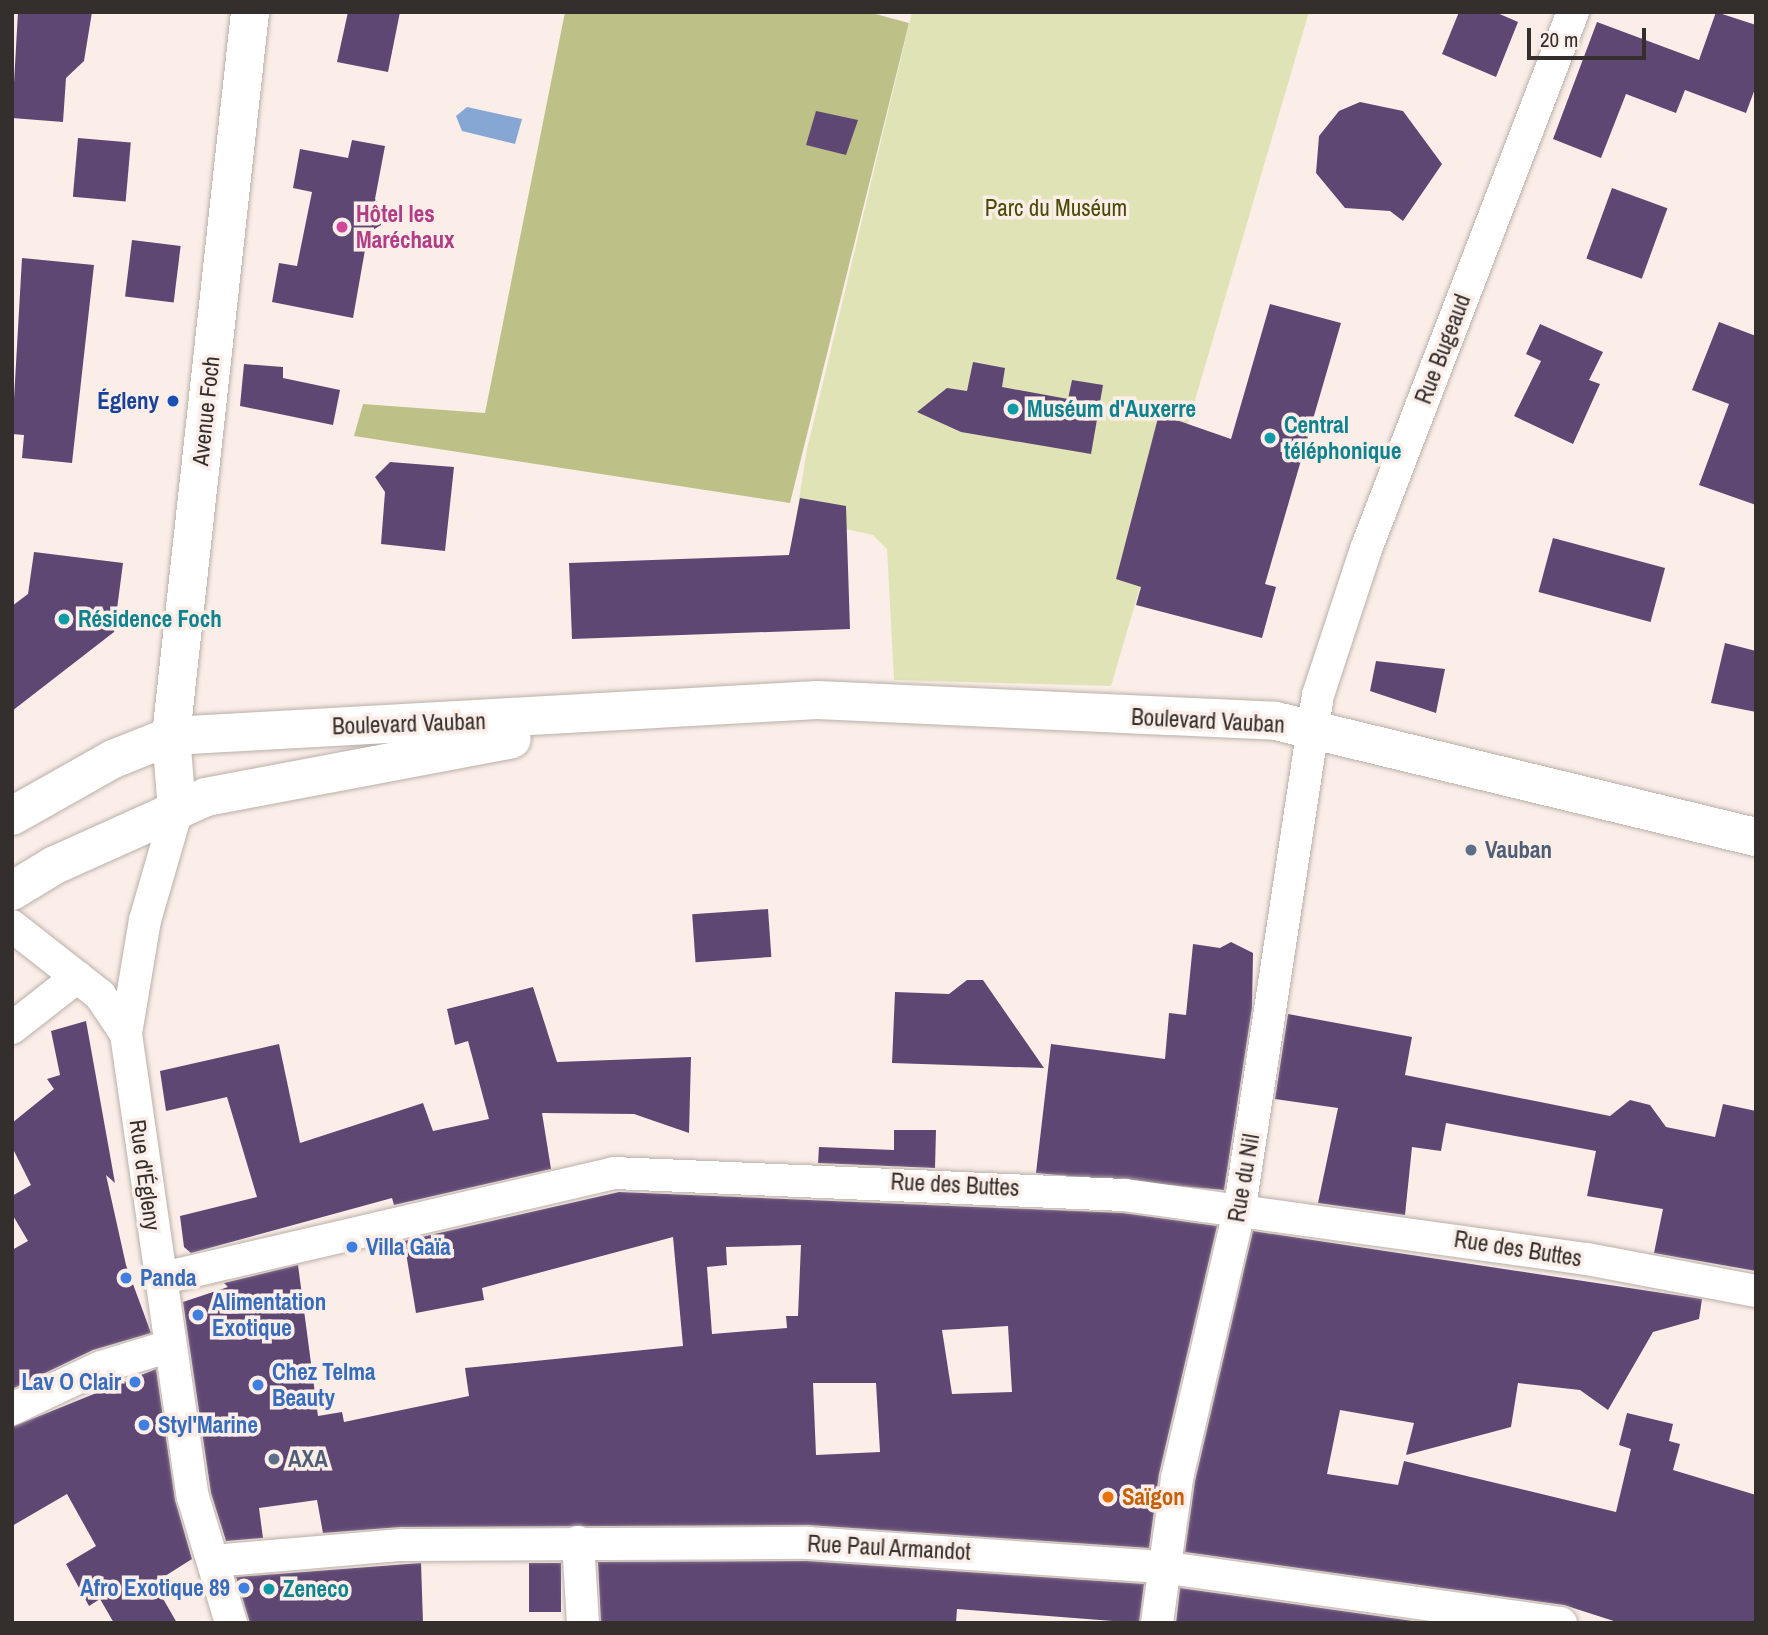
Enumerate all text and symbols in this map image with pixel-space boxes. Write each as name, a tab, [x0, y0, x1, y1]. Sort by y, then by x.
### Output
scale bar	[1530, 14, 1649, 58]
text: 20 m	[1540, 25, 1578, 54]
park label: Parc du Muséum	[985, 194, 1127, 222]
place label: Hôtel les Maréchaux	[356, 200, 455, 254]
marker: Hôtel les Maréchaux	[334, 219, 350, 235]
street label: Rue Bugeaud	[1409, 290, 1477, 408]
street label: Avenue Foch	[187, 355, 225, 467]
place label: Égleny	[97, 387, 159, 415]
marker: Égleny	[165, 393, 181, 409]
place label: Muséum d'Auxerre	[1027, 395, 1196, 423]
marker: Muséum d'Auxerre	[1005, 401, 1021, 417]
place label: Central téléphonique	[1284, 411, 1401, 465]
marker: Central téléphonique	[1262, 430, 1278, 446]
place label: Résidence Foch	[78, 605, 222, 633]
marker: Résidence Foch	[56, 611, 72, 627]
street label: Boulevard Vauban	[1130, 703, 1286, 739]
street label: Boulevard Vauban	[332, 708, 486, 740]
place label: Vauban	[1485, 836, 1552, 864]
marker: Vauban	[1463, 842, 1479, 858]
street label: Rue d'Égleny	[124, 1118, 166, 1232]
street label: Rue du Nil	[1223, 1132, 1265, 1224]
street label: Rue des Buttes	[890, 1168, 1020, 1202]
street label: Rue des Buttes	[1452, 1225, 1584, 1273]
place label: Villa Gaïa	[366, 1233, 451, 1261]
marker: Villa Gaïa	[344, 1239, 360, 1255]
place label: Panda	[140, 1264, 197, 1292]
marker: Panda	[118, 1270, 134, 1286]
place label: Alimentation Exotique	[212, 1288, 326, 1342]
marker: Alimentation Exotique	[190, 1307, 206, 1323]
place label: Chez Telma Beauty	[272, 1358, 375, 1412]
place label: Lav O Clair	[21, 1368, 121, 1396]
marker: Lav O Clair	[127, 1374, 143, 1390]
marker: Chez Telma Beauty	[250, 1377, 266, 1393]
place label: Styl'Marine	[158, 1411, 258, 1439]
marker: Styl'Marine	[136, 1417, 152, 1433]
place label: AXA	[288, 1445, 328, 1473]
marker: AXA	[266, 1451, 282, 1467]
place label: Saïgon	[1122, 1483, 1185, 1511]
marker: Saïgon	[1100, 1489, 1116, 1505]
street label: Rue Paul Armandot	[806, 1530, 972, 1566]
place label: Afro Exotique 89	[80, 1574, 230, 1602]
place label: Zeneco	[283, 1575, 349, 1603]
marker: Afro Exotique 89	[236, 1580, 252, 1596]
marker: Zeneco	[261, 1581, 277, 1597]

